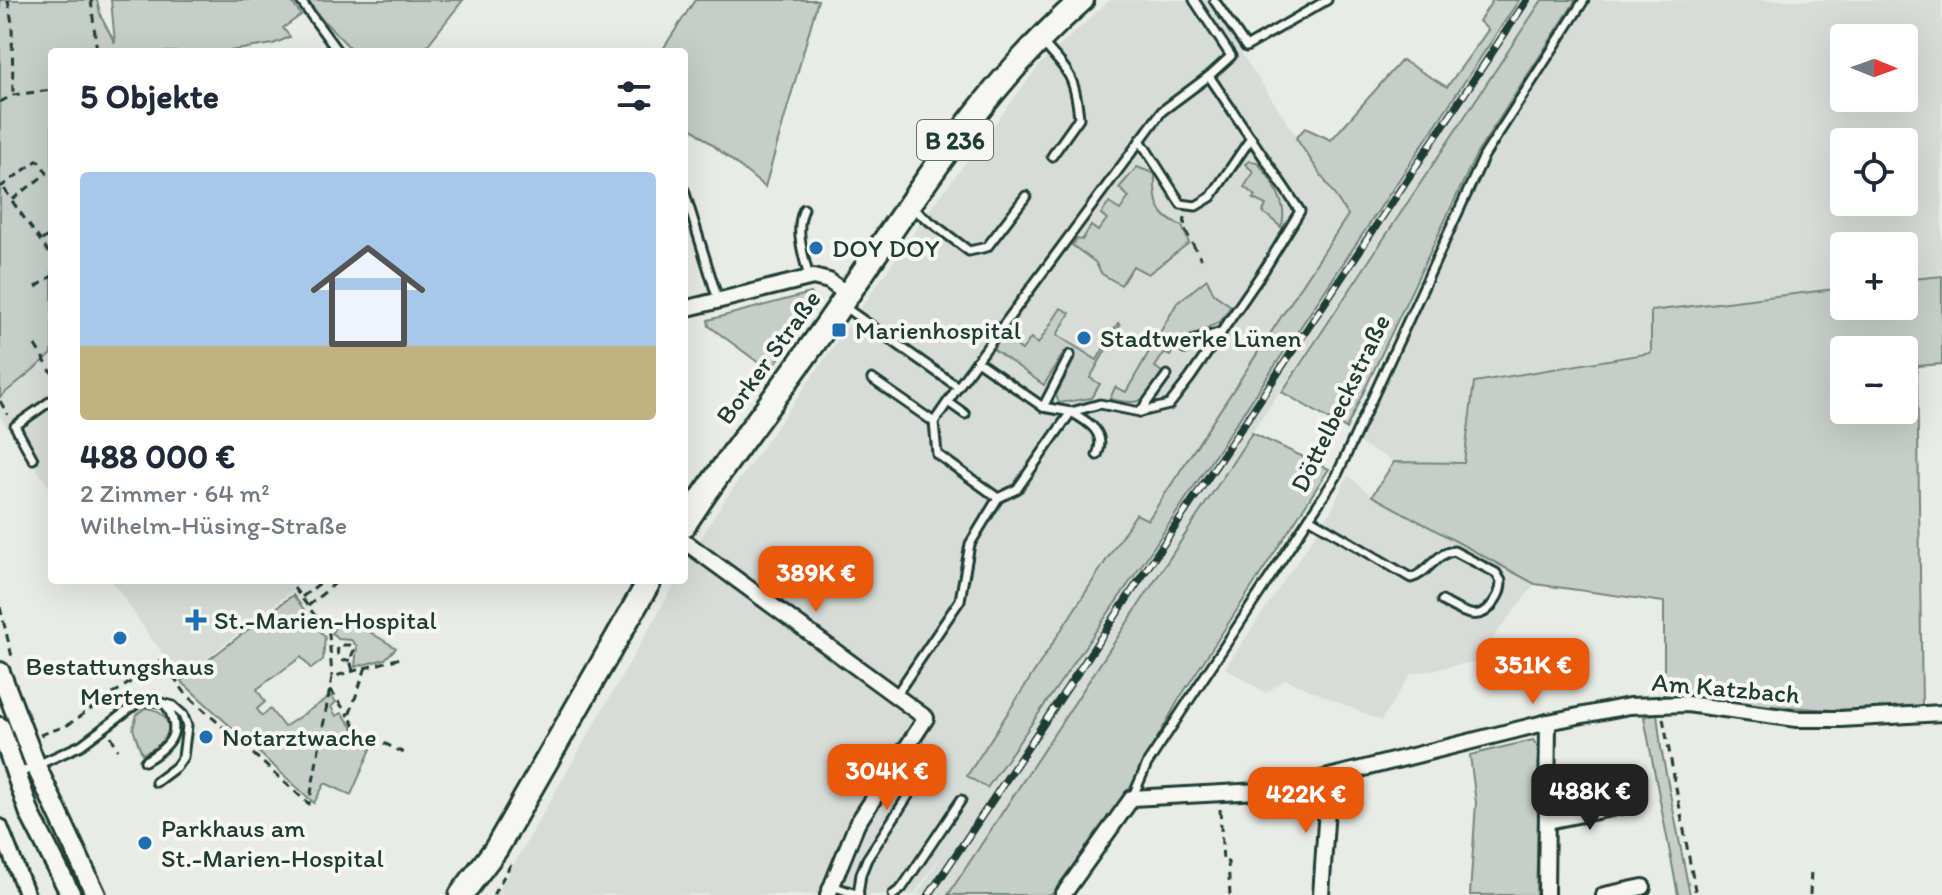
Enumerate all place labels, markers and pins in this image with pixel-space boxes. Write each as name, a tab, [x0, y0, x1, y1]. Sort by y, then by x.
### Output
place label: DOY DOY	[832, 232, 940, 264]
marker: DOY DOY	[807, 239, 825, 257]
place label: Marienhospital	[855, 314, 1021, 346]
marker: Marienhospital	[830, 321, 848, 339]
place label: Stadtwerke Lünen	[1100, 322, 1302, 354]
marker: Stadtwerke Lünen	[1075, 329, 1093, 347]
pin: 389K €	[751, 546, 881, 614]
place label: St.-Marien-Hospital	[214, 604, 437, 636]
marker: St.-Marien-Hospital	[185, 609, 207, 631]
marker: Bestattungshaus Merten	[111, 629, 129, 647]
pin: 351K €	[1468, 638, 1598, 706]
place label: Bestattungshaus Merten	[25, 650, 215, 712]
place label: Notarztwache	[222, 721, 377, 753]
marker: Notarztwache	[197, 728, 215, 746]
pin: 304K €	[822, 744, 952, 812]
pin: 488K €	[1525, 764, 1655, 832]
pin: 422K €	[1241, 767, 1371, 835]
place label: Parkhaus am St.-Marien-Hospital	[161, 812, 384, 874]
marker: Parkhaus am St.-Marien-Hospital	[136, 834, 154, 852]

